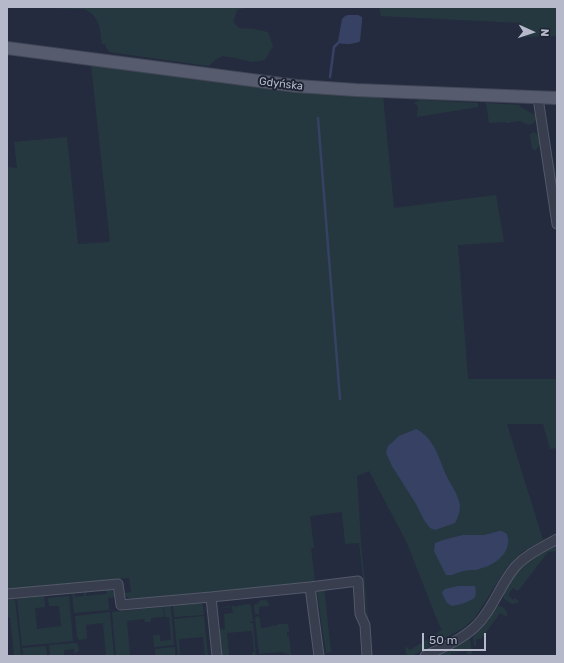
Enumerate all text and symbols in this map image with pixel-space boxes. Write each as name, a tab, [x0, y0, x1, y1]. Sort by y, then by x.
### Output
north arrow	[512, 12, 552, 52]
text: N	[538, 28, 551, 37]
street label: Gdyńska	[258, 75, 304, 93]
scale bar	[424, 625, 488, 651]
text: 50 m	[429, 633, 457, 647]

